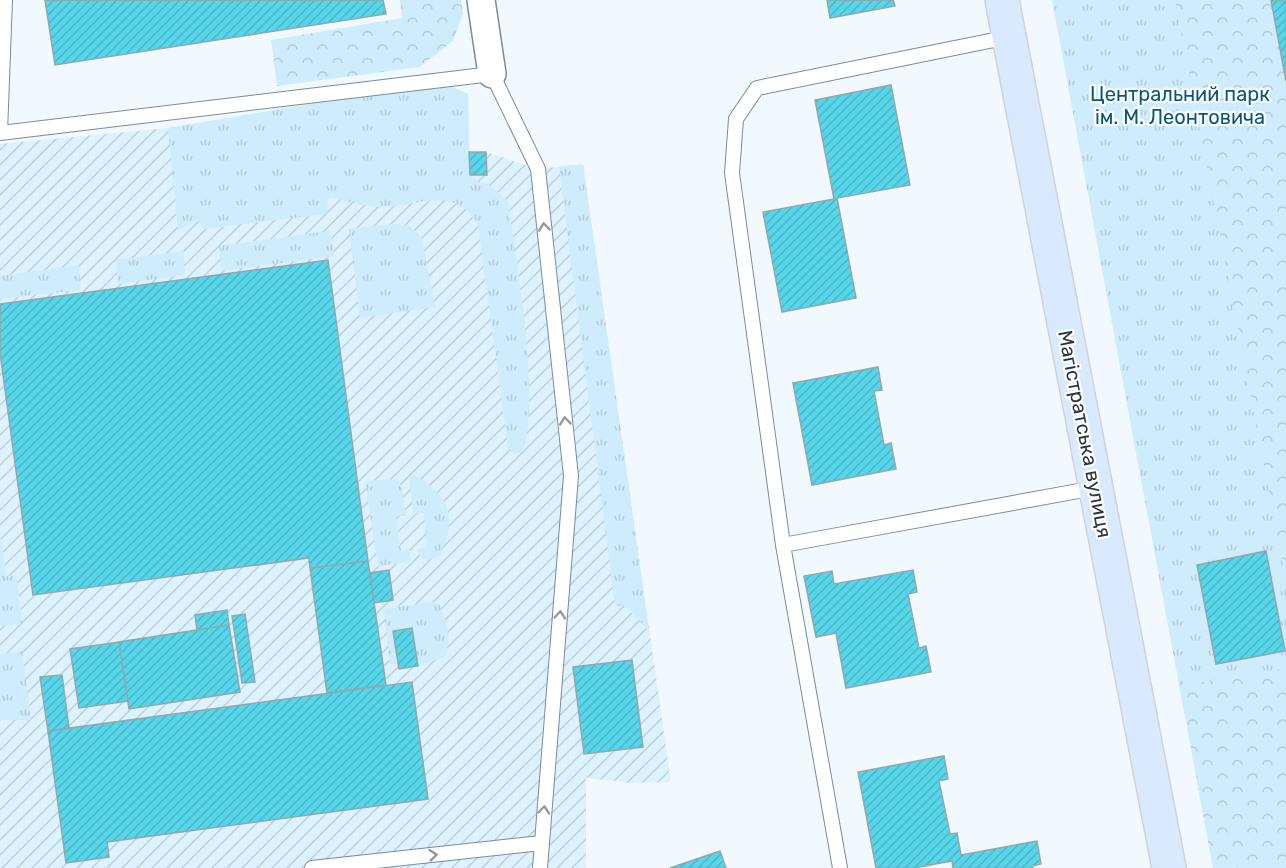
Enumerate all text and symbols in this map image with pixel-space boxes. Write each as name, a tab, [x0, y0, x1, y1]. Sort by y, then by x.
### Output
park label: Центральний парк ім. М. Леонтовича	[1090, 82, 1270, 129]
one-way arrow	[539, 223, 551, 232]
street label: Магістратська вулиця	[1053, 328, 1117, 540]
one-way arrow	[560, 417, 572, 426]
one-way arrow	[553, 611, 566, 620]
one-way arrow	[537, 805, 550, 814]
one-way arrow	[429, 849, 438, 862]

